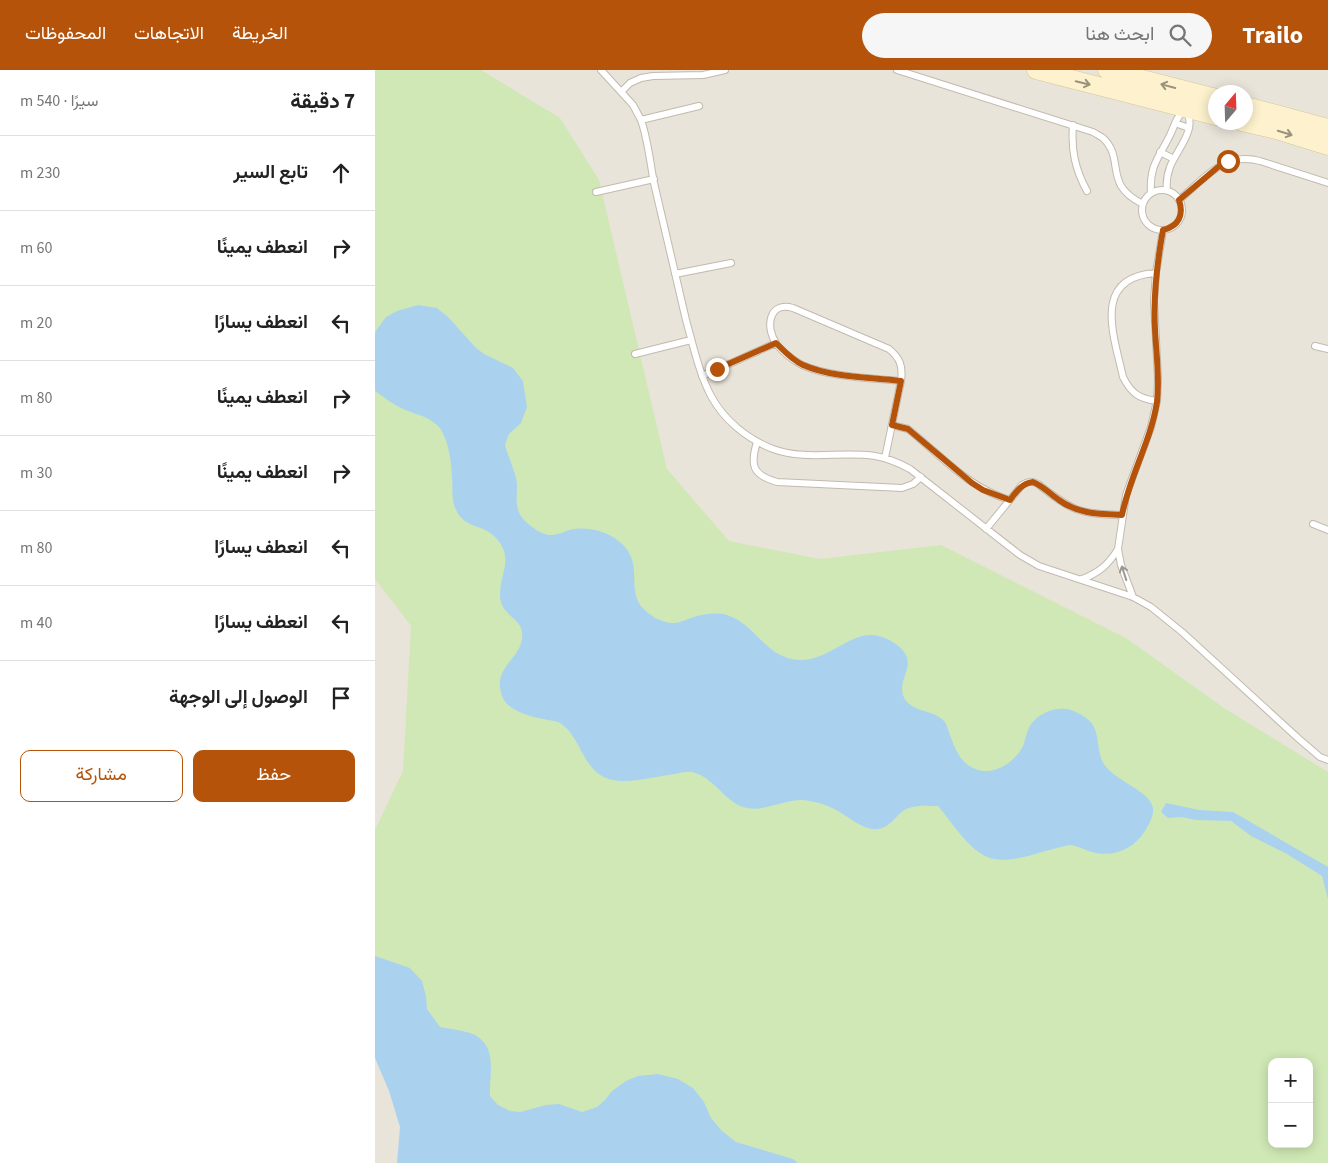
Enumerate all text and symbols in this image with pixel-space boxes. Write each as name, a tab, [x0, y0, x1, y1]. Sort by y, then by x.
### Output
search box	[862, 13, 1212, 58]
text: Trailo	[1242, 18, 1303, 53]
text: المحفوظات	[25, 21, 106, 46]
text: الاتجاهات	[134, 21, 204, 46]
text: الخريطة	[232, 21, 288, 46]
text: ابحث هنا	[1085, 21, 1154, 48]
icon: search	[1166, 21, 1194, 49]
one-way arrow	[1074, 79, 1090, 88]
one-way arrow	[1161, 81, 1177, 90]
north arrow	[1208, 85, 1253, 130]
text: 7 دقيقة	[290, 86, 355, 116]
text: سيرًا · 540 m	[20, 90, 98, 112]
one-way arrow	[1277, 129, 1293, 139]
route start	[1217, 150, 1240, 173]
text: تابع السير	[233, 159, 308, 186]
icon: ahead	[327, 159, 355, 187]
text: 230 m	[20, 162, 60, 184]
text: انعطف يمينًا	[217, 234, 308, 261]
icon: right	[327, 234, 355, 262]
text: 60 m	[20, 237, 52, 259]
text: انعطف يسارًا	[214, 309, 308, 336]
icon: left	[327, 309, 355, 337]
text: 20 m	[20, 312, 52, 334]
route end	[706, 358, 729, 381]
text: انعطف يمينًا	[217, 384, 308, 411]
icon: right	[327, 384, 355, 412]
text: 80 m	[20, 387, 52, 409]
text: انعطف يمينًا	[217, 459, 308, 486]
icon: right	[327, 459, 355, 487]
text: 30 m	[20, 462, 52, 484]
text: انعطف يسارًا	[214, 534, 308, 561]
icon: left	[327, 534, 355, 562]
text: 80 m	[20, 537, 52, 559]
one-way arrow	[1119, 566, 1128, 582]
text: انعطف يسارًا	[214, 609, 308, 636]
icon: left	[327, 609, 355, 637]
text: 40 m	[20, 612, 52, 634]
text: الوصول إلى الوجهة	[169, 684, 308, 711]
icon: arrive	[327, 684, 355, 712]
button: مشاركة	[20, 750, 183, 802]
button: حفظ	[193, 750, 355, 802]
map controls	[1268, 1058, 1313, 1148]
button: +	[1268, 1058, 1313, 1103]
button: −	[1268, 1103, 1313, 1148]

